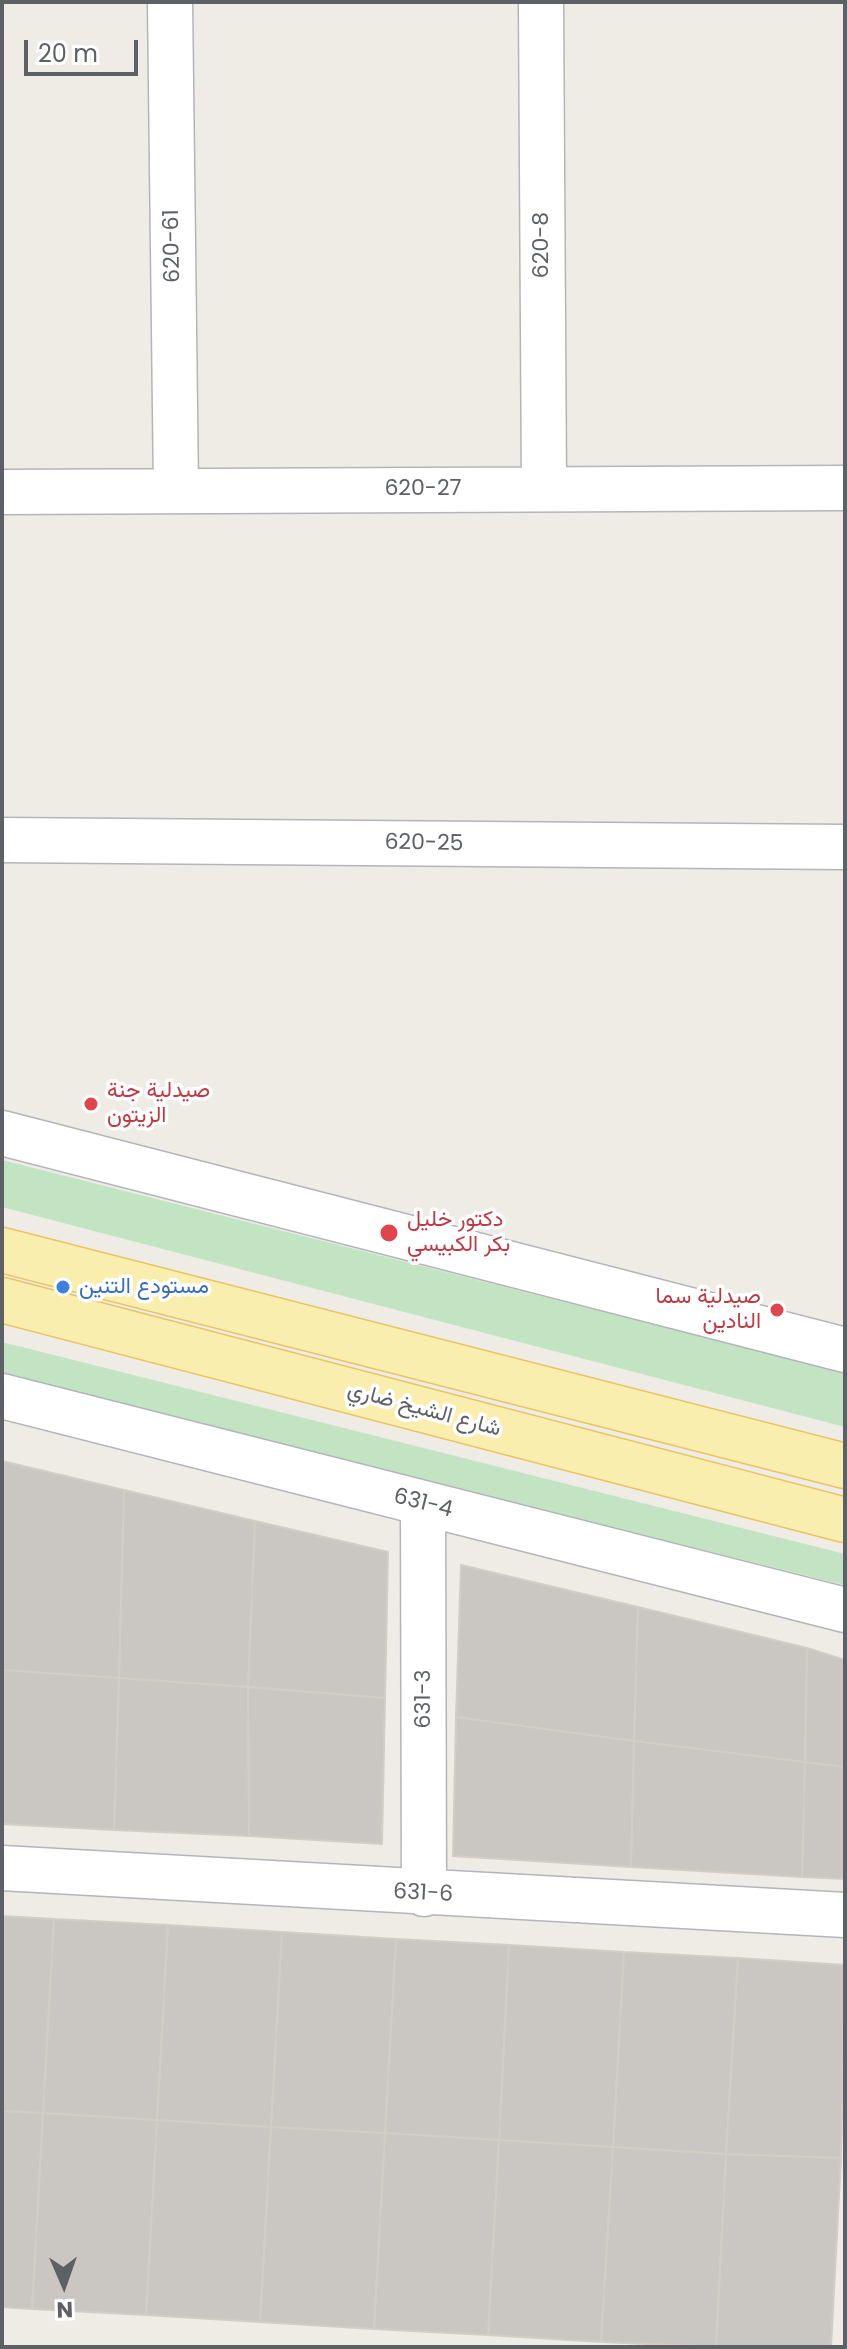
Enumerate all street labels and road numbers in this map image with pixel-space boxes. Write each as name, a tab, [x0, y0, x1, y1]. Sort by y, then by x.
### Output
street label: 620-61	[159, 209, 187, 283]
street label: 620-8	[529, 212, 555, 278]
street label: 620-27	[384, 476, 462, 502]
street label: 620-25	[384, 830, 464, 858]
street label: شارع الشيخ ضاري	[345, 1377, 503, 1443]
street label: 631-4	[391, 1484, 455, 1524]
street label: 631-3	[411, 1669, 437, 1729]
street label: 631-6	[392, 1879, 454, 1909]

